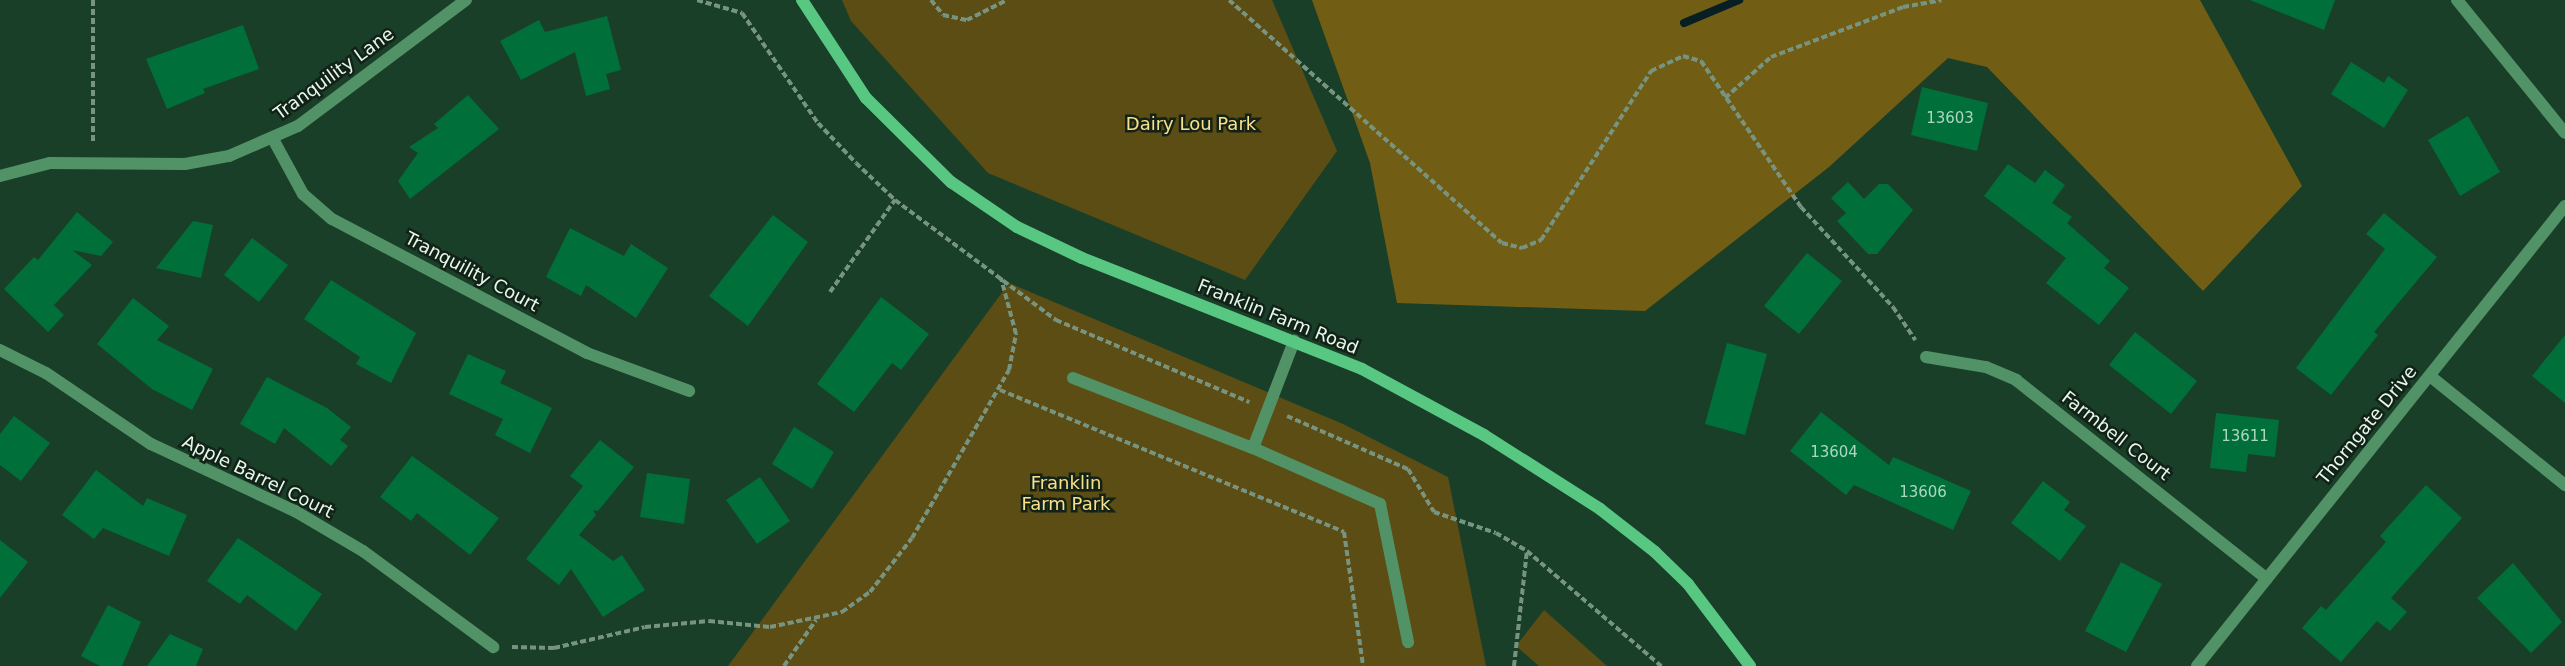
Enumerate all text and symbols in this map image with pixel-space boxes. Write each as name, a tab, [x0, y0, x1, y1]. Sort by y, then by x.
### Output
street label: Tranquility Lane	[270, 23, 398, 125]
house number: 13603	[1926, 110, 1974, 128]
park label: Dairy Lou Park	[1126, 113, 1256, 135]
street label: Tranquility Court	[401, 228, 543, 316]
street label: Franklin Farm Road	[1194, 275, 1362, 359]
street label: Thorngate Drive	[2313, 361, 2421, 489]
street label: Farmbell Court	[2057, 387, 2175, 485]
house number: 13611	[2221, 428, 2269, 446]
street label: Apple Barrel Court	[179, 431, 337, 523]
house number: 13604	[1810, 444, 1858, 462]
park label: Franklin Farm Park	[1022, 473, 1110, 516]
house number: 13606	[1899, 484, 1947, 502]

